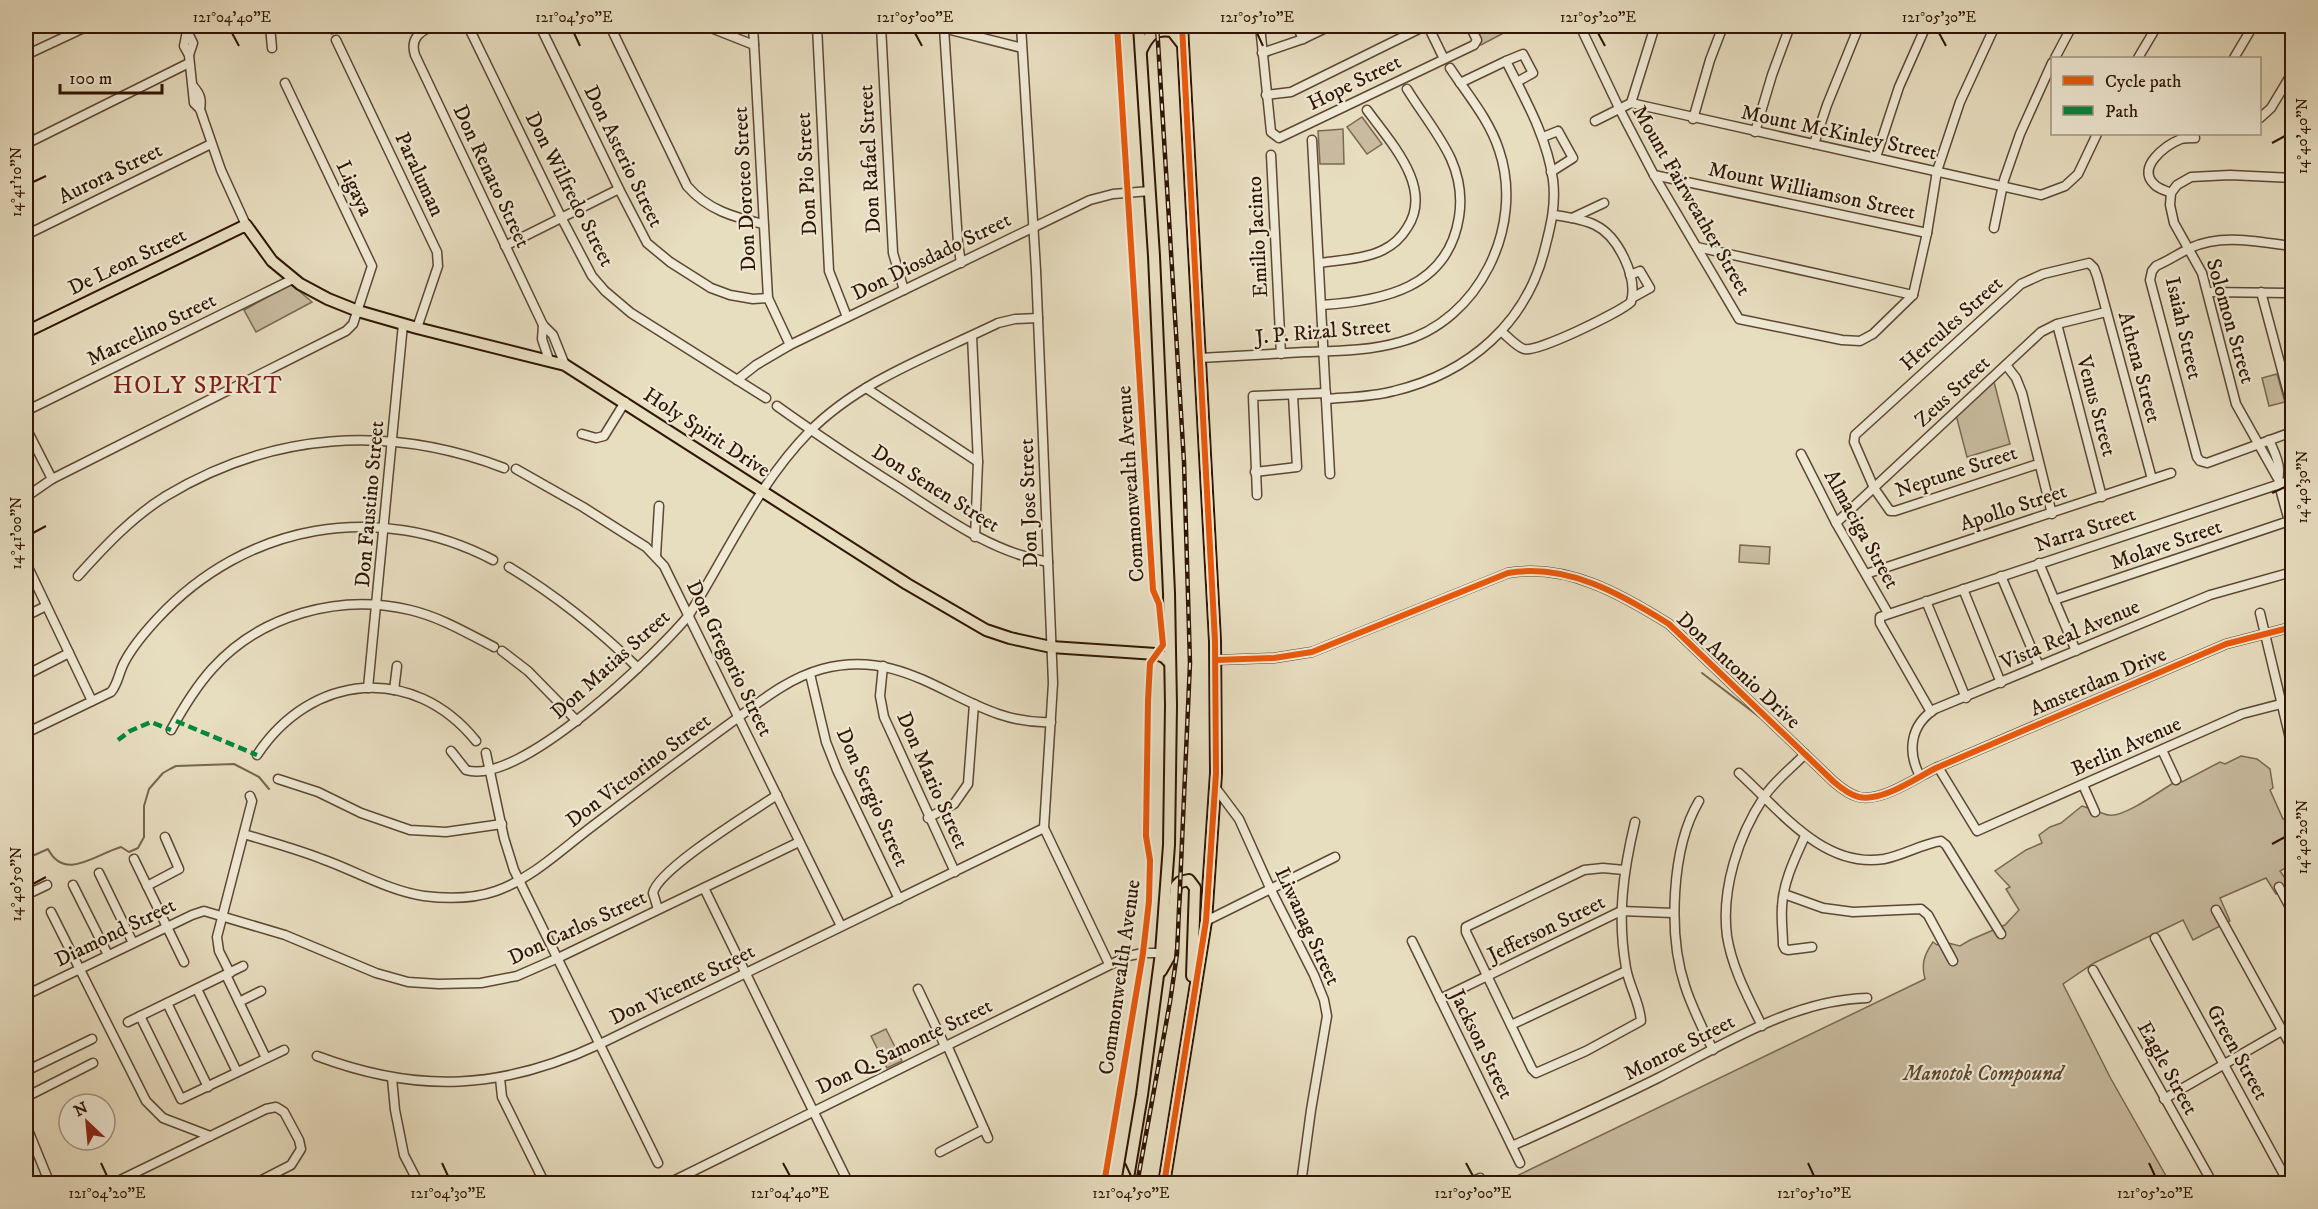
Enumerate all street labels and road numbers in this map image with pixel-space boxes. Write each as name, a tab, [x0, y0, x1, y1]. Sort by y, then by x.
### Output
street label: Hope Street	[1303, 49, 1406, 117]
street label: Don Asterio Street	[577, 81, 669, 232]
street label: Don Rafael Street	[853, 84, 887, 234]
street label: Mount McKinley Street	[1739, 100, 1939, 166]
street label: Don Renato Street	[447, 101, 536, 252]
street label: Mount Fairweather Street	[1626, 101, 1756, 300]
street label: Don Doroteo Street	[728, 106, 762, 272]
street label: Don Wilfredo Street	[519, 108, 619, 271]
street label: Don Pio Street	[791, 111, 823, 236]
street label: Paraluman	[388, 128, 450, 221]
street label: Aurora Street	[54, 137, 167, 210]
street label: Ligaya	[330, 156, 379, 220]
street label: Mount Williamson Street	[1706, 156, 1918, 226]
street label: Emilio Jacinto	[1242, 176, 1274, 298]
street label: Don Diosdado Street	[848, 207, 1016, 307]
street label: De Leon Street	[64, 222, 191, 302]
street label: Solomon Street	[2200, 256, 2260, 387]
street label: Hercules Street	[1895, 271, 2009, 377]
street label: Isaiah Street	[2159, 275, 2207, 382]
street label: Marcelino Street	[83, 287, 221, 372]
street label: Athena Street	[2112, 309, 2166, 426]
street label: J. P. Rizal Street	[1252, 313, 1392, 351]
street label: Zeus Street	[1910, 350, 1996, 433]
street label: Venus Street	[2070, 352, 2122, 460]
street label: Holy Spirit Drive	[638, 382, 775, 484]
street label: Commonwealth Avenue	[1111, 385, 1151, 583]
street label: Don Faustino Street	[350, 419, 390, 588]
street label: Don Jose Street	[1014, 438, 1044, 568]
street label: Don Senen Street	[867, 439, 1004, 539]
street label: Neptune Street	[1892, 440, 2021, 504]
street label: Almaciga Street	[1818, 465, 1905, 594]
street label: Apollo Street	[1957, 478, 2070, 537]
street label: Narra Street	[2032, 501, 2139, 558]
street label: Molave Street	[2107, 514, 2226, 576]
street label: Don Gregorio Street	[680, 576, 778, 741]
street label: Vista Real Avenue	[1996, 594, 2144, 676]
street label: Don Matias Street	[546, 604, 676, 725]
street label: Don Antonio Drive	[1671, 607, 1806, 735]
street label: Amsterdam Drive	[2026, 641, 2171, 722]
street label: Don Victorino Street	[561, 708, 716, 834]
street label: Don Mario Street	[890, 708, 974, 853]
street label: Berlin Avenue	[2067, 711, 2186, 783]
street label: Don Sergio Street	[830, 724, 914, 871]
street label: Liwanag Street	[1268, 863, 1346, 990]
street label: Commonwealth Avenue	[1093, 878, 1147, 1076]
street label: Don Carlos Street	[504, 884, 651, 971]
street label: Jefferson Street	[1482, 889, 1610, 969]
street label: Diamond Street	[51, 892, 180, 973]
street label: Don Vicente Street	[606, 938, 759, 1031]
street label: Jackson Street	[1443, 984, 1519, 1104]
street label: Don Q. Samonte Street	[812, 993, 997, 1101]
street label: Green Street	[2200, 1000, 2274, 1105]
street label: Monroe Street	[1620, 1009, 1739, 1087]
street label: Eagle Street	[2131, 1017, 2204, 1120]

